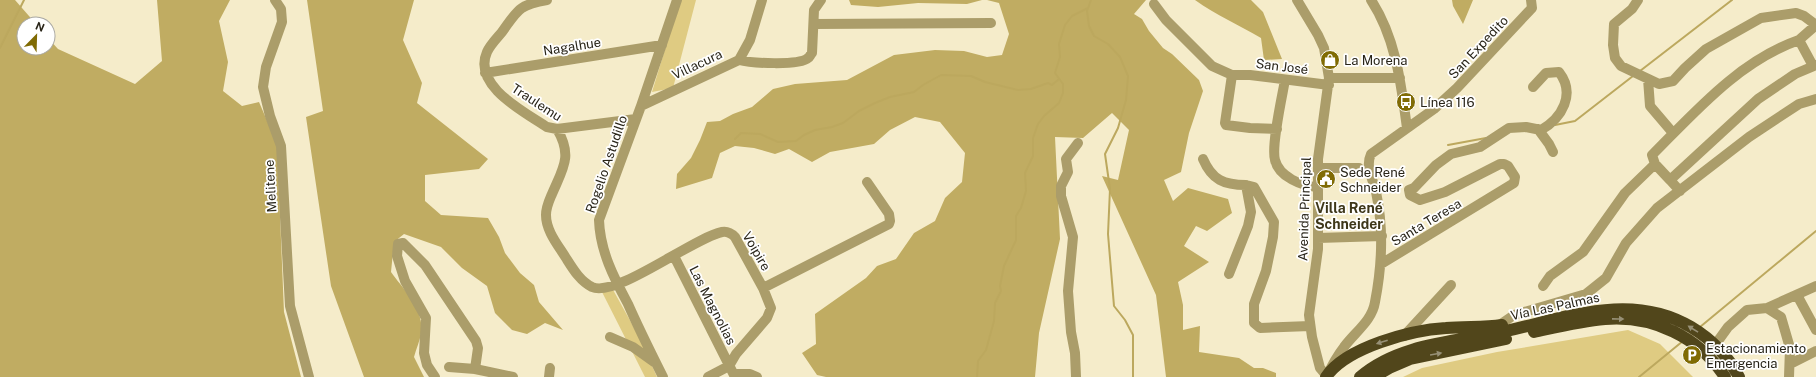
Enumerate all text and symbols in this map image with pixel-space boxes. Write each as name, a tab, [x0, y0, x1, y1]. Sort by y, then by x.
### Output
street label: San Expedito	[1446, 13, 1511, 82]
north arrow	[16, 16, 56, 56]
text: N	[34, 20, 46, 34]
street label: Nagalhue	[542, 35, 602, 58]
street label: Villacura	[670, 46, 725, 83]
shop icon: La Morena	[1319, 49, 1341, 71]
place label: La Morena	[1344, 53, 1407, 68]
street label: San José	[1255, 56, 1309, 77]
street label: Traulemu	[509, 81, 565, 124]
bus stop icon: Línea 116	[1395, 91, 1417, 113]
place label: Línea 116	[1420, 95, 1475, 110]
street label: Rogelio Astudillo	[583, 113, 630, 215]
street label: Avenida Principal	[1295, 157, 1314, 261]
street label: Melitene	[262, 159, 279, 213]
place label: Sede René Schneider	[1340, 165, 1405, 195]
public building icon: Sede René Schneider	[1315, 168, 1337, 190]
street label: Santa Teresa	[1389, 196, 1464, 249]
district label: Villa René Schneider	[1315, 200, 1383, 232]
street label: Voipire	[740, 229, 774, 273]
street label: Las Magnolias	[686, 263, 739, 347]
street label: Vía Las Palmas	[1509, 290, 1601, 323]
one-way arrow	[1612, 316, 1625, 322]
one-way arrow	[1688, 325, 1698, 333]
one-way arrow	[1375, 339, 1387, 345]
place label: Estacionamiento Emergencia	[1706, 341, 1806, 371]
parking icon: Estacionamiento Emergencia	[1681, 344, 1703, 366]
one-way arrow	[1430, 351, 1442, 357]

